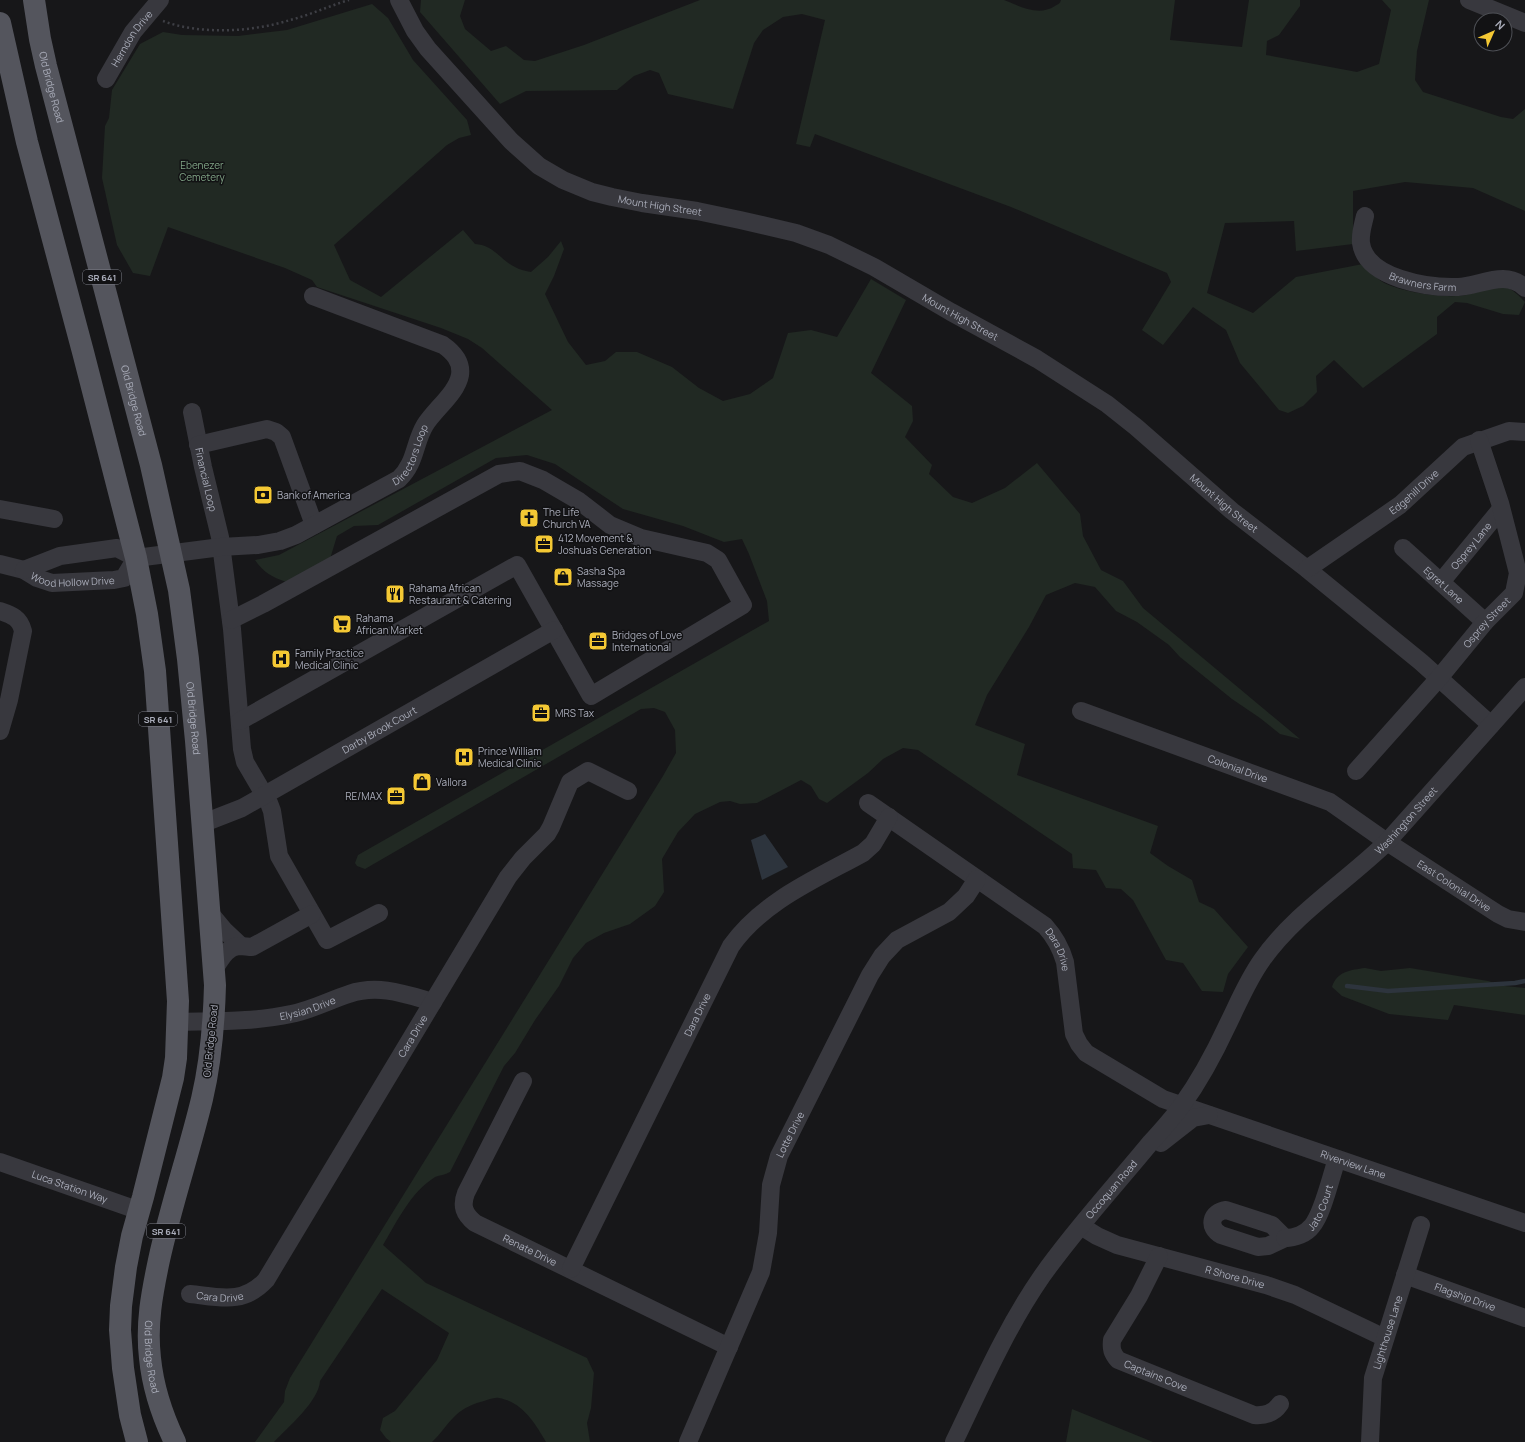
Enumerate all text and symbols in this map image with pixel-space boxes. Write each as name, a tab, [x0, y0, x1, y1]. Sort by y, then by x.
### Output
street label: Herndon Drive	[108, 7, 156, 69]
north arrow	[1473, 12, 1513, 52]
text: N	[1492, 16, 1509, 33]
street label: Old Bridge Road	[36, 50, 68, 124]
park label: Ebenezer Cemetery	[179, 158, 226, 184]
street label: Mount High Street	[617, 191, 703, 219]
street label: Brawners Farm	[1387, 268, 1456, 294]
road number: SR 641	[83, 270, 121, 284]
street label: Mount High Street	[920, 290, 1001, 344]
street label: Old Bridge Road	[118, 363, 150, 438]
street label: Directors Loop	[390, 422, 431, 488]
street label: Financial Loop	[192, 446, 221, 513]
street label: Edgehill Drive	[1386, 466, 1442, 517]
street label: Mount High Street	[1187, 471, 1261, 536]
bank icon: Bank of America	[252, 484, 274, 506]
place label: Bank of America	[277, 488, 351, 502]
place label: The Life Church VA	[543, 505, 591, 531]
church icon: The Life Church VA	[518, 507, 540, 529]
street label: Osprey Lane	[1447, 519, 1495, 572]
place label: 412 Movement & Joshua's Generation	[558, 531, 651, 557]
office icon: 412 Movement & Joshua's Generation	[533, 533, 555, 555]
street label: Egret Lane	[1421, 563, 1467, 607]
place label: Sasha Spa Massage	[577, 564, 625, 590]
shop icon: Sasha Spa Massage	[552, 566, 574, 588]
street label: Wood Hollow Drive	[28, 569, 115, 590]
place label: Rahama African Restaurant & Catering	[409, 581, 512, 607]
restaurant icon: Rahama African Restaurant & Catering	[384, 583, 406, 605]
street label: Osprey Street	[1460, 594, 1513, 651]
place label: Rahama African Market	[356, 611, 423, 637]
supermarket icon: Rahama African Market	[331, 613, 353, 635]
place label: Bridges of Love International	[612, 628, 682, 654]
office icon: Bridges of Love International	[587, 630, 609, 652]
place label: Family Practice Medical Clinic	[295, 646, 364, 672]
hospital icon: Family Practice Medical Clinic	[270, 648, 292, 670]
street label: Old Bridge Road	[183, 681, 204, 755]
office icon: MRS Tax	[530, 702, 552, 724]
street label: Darby Brook Court	[339, 703, 419, 757]
place label: MRS Tax	[555, 706, 595, 720]
road number: SR 641	[139, 712, 177, 726]
place label: Prince William Medical Clinic	[478, 744, 542, 770]
hospital icon: Prince William Medical Clinic	[453, 746, 475, 768]
street label: Colonial Drive	[1206, 751, 1270, 786]
shop icon: Vallora	[411, 771, 433, 793]
place label: Vallora	[436, 775, 467, 789]
street label: Washington Street	[1371, 783, 1440, 857]
office icon: RE/MAX	[385, 785, 407, 807]
place label: RE/MAX	[345, 789, 382, 803]
street label: East Colonial Drive	[1415, 857, 1494, 915]
street label: Dara Drive	[1042, 925, 1073, 972]
street label: Dara Drive	[680, 990, 714, 1039]
street label: Elysian Drive	[279, 993, 338, 1023]
street label: Old Bridge Road	[199, 1004, 221, 1078]
street label: Cara Drive	[394, 1012, 431, 1060]
street label: Lotte Drive	[772, 1109, 807, 1160]
street label: Riverview Lane	[1319, 1146, 1388, 1182]
street label: Occoquan Road	[1082, 1157, 1140, 1222]
street label: Luca Station Way	[30, 1167, 110, 1206]
street label: Jato Court	[1304, 1183, 1336, 1233]
road number: SR 641	[147, 1224, 185, 1238]
street label: Renate Drive	[501, 1231, 560, 1269]
street label: R Shore Drive	[1204, 1262, 1267, 1291]
street label: Flagship Drive	[1433, 1279, 1498, 1314]
street label: Cara Drive	[196, 1288, 245, 1305]
street label: Lighthouse Lane	[1369, 1293, 1406, 1371]
street label: Old Bridge Road	[142, 1320, 163, 1395]
street label: Captains Cove	[1122, 1356, 1190, 1395]

